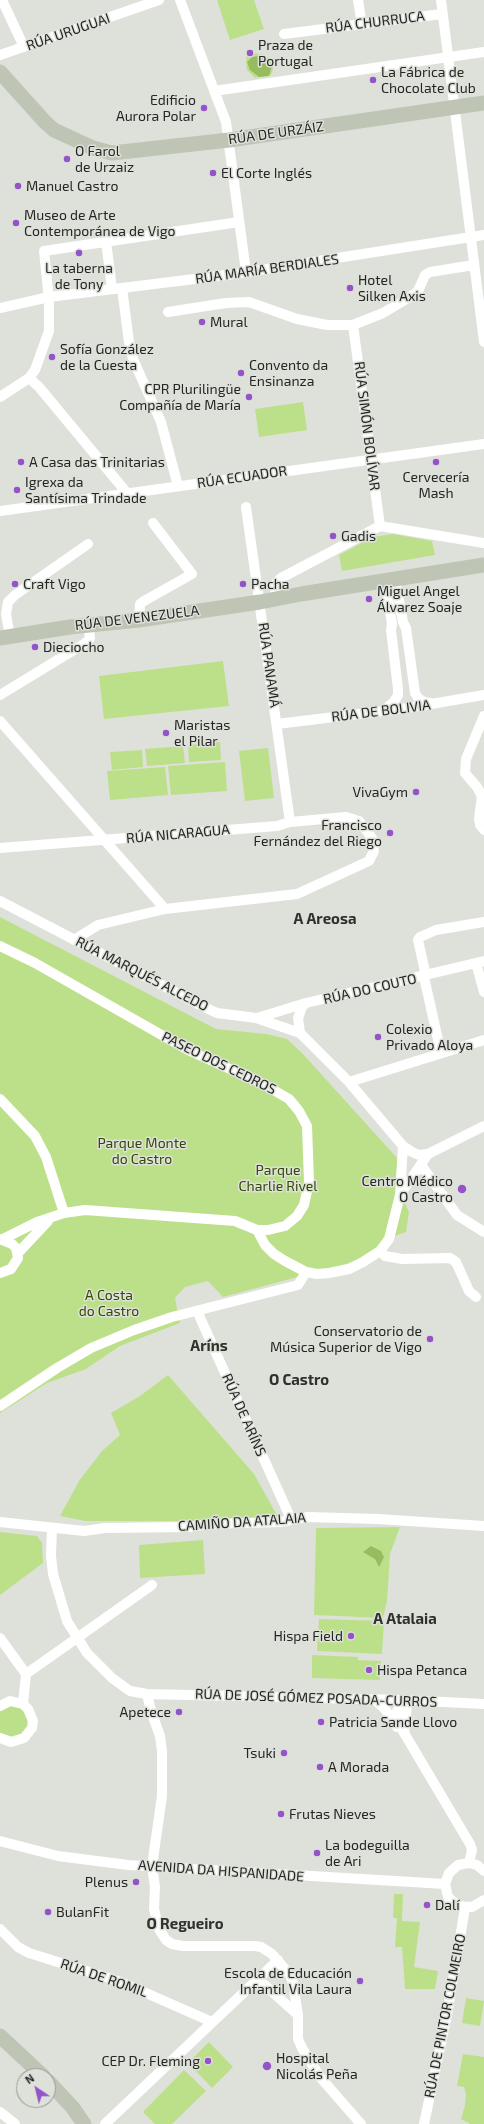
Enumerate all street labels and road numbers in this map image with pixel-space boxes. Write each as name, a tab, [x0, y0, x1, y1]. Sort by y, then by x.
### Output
street label: RÚA CHURRUCA	[324, 8, 426, 36]
street label: RÚA URUGUAI	[24, 10, 112, 54]
street label: RÚA DE URZÁIZ	[227, 118, 325, 148]
street label: RÚA MARÍA BERDIALES	[194, 251, 340, 287]
street label: RÚA SIMÓN BOLÍVAR	[351, 360, 383, 492]
street label: RÚA ECUADOR	[196, 462, 288, 492]
street label: RÚA DE VENEZUELA	[74, 602, 200, 634]
street label: RÚA PANAMÁ	[255, 621, 283, 709]
street label: RÚA DE BOLIVIA	[330, 697, 432, 725]
street label: RÚA NICARAGUA	[125, 821, 231, 847]
street label: RÚA MARQUÉS ALCEDO	[73, 933, 211, 1015]
street label: RÚA DO COUTO	[322, 970, 418, 1008]
street label: PASEO DOS CEDROS	[159, 1028, 279, 1098]
street label: RÚA DE ARÍNS	[218, 1371, 270, 1459]
street label: CAMIÑO DA ATALAIA	[177, 1509, 307, 1535]
street label: RÚA DE JOSÉ GÓMEZ POSADA-CURROS	[195, 1685, 437, 1711]
street label: AVENIDA DA HISPANIDADE	[137, 1857, 305, 1885]
street label: RÚA DE PINTOR COLMEIRO	[421, 1932, 469, 2100]
street label: RÚA DE ROMIL	[58, 1955, 150, 2001]

